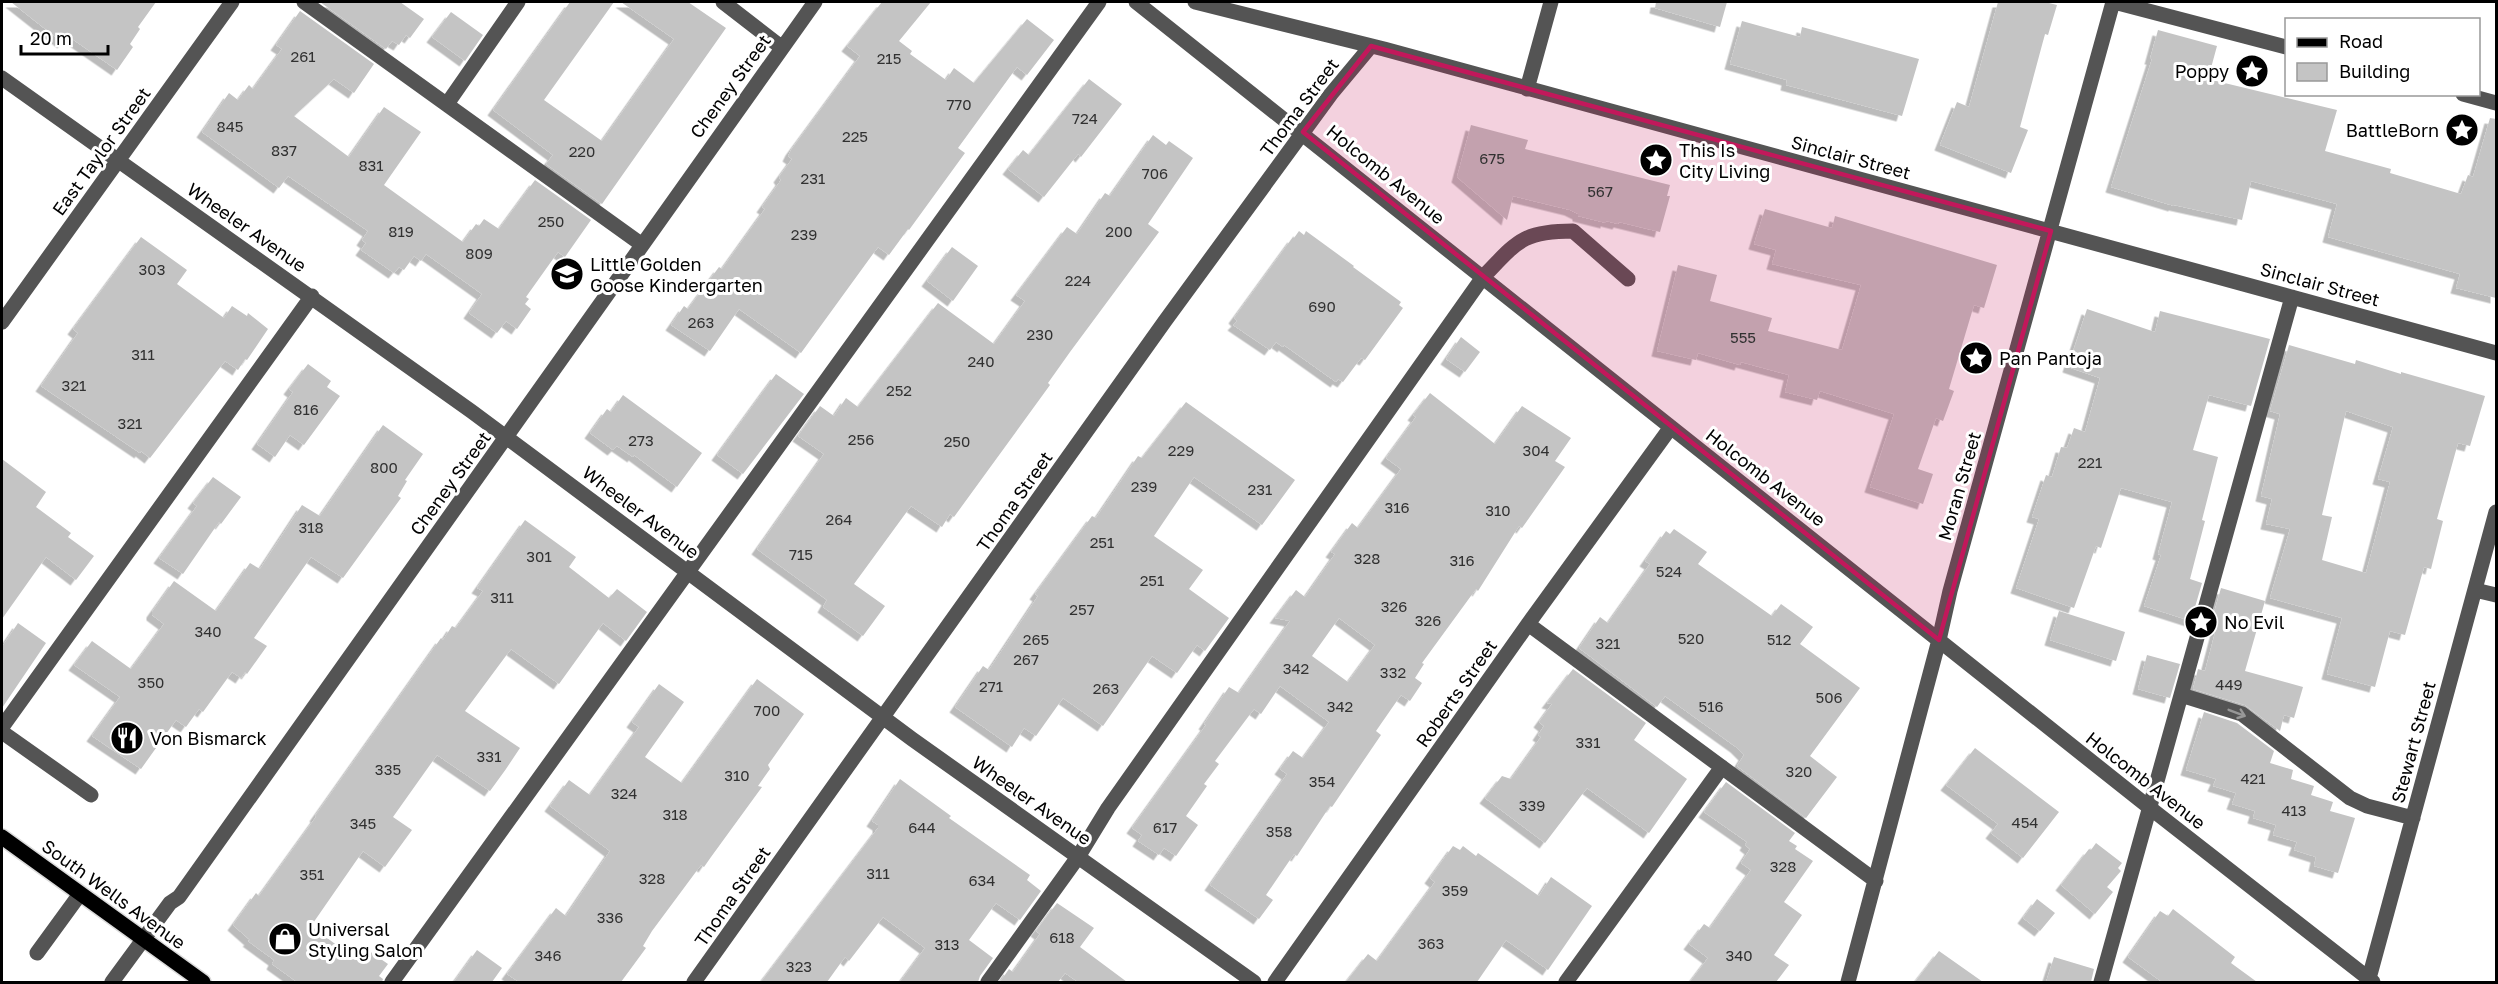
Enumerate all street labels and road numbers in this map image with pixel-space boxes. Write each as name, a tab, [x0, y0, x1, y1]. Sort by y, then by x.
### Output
street label: Cheney Street	[685, 30, 775, 142]
street label: Thoma Street	[1255, 54, 1343, 160]
street label: East Taylor Street	[47, 83, 155, 219]
street label: Holcomb Avenue	[1322, 120, 1450, 228]
street label: Sinclair Street	[1789, 130, 1913, 184]
street label: Wheeler Avenue	[183, 178, 311, 276]
street label: Sinclair Street	[2258, 257, 2382, 311]
street label: Holcomb Avenue	[1702, 423, 1830, 531]
street label: Cheney Street	[405, 427, 495, 539]
street label: Moran Street	[1933, 429, 1985, 543]
street label: Thoma Street	[971, 447, 1057, 555]
street label: Wheeler Avenue	[578, 461, 704, 563]
street label: Roberts Street	[1411, 635, 1501, 751]
street label: Stewart Street	[2386, 679, 2440, 805]
street label: Holcomb Avenue	[2082, 726, 2210, 834]
street label: Wheeler Avenue	[968, 751, 1096, 849]
street label: South Wells Avenue	[38, 835, 190, 953]
street label: Thoma Street	[689, 842, 775, 950]

